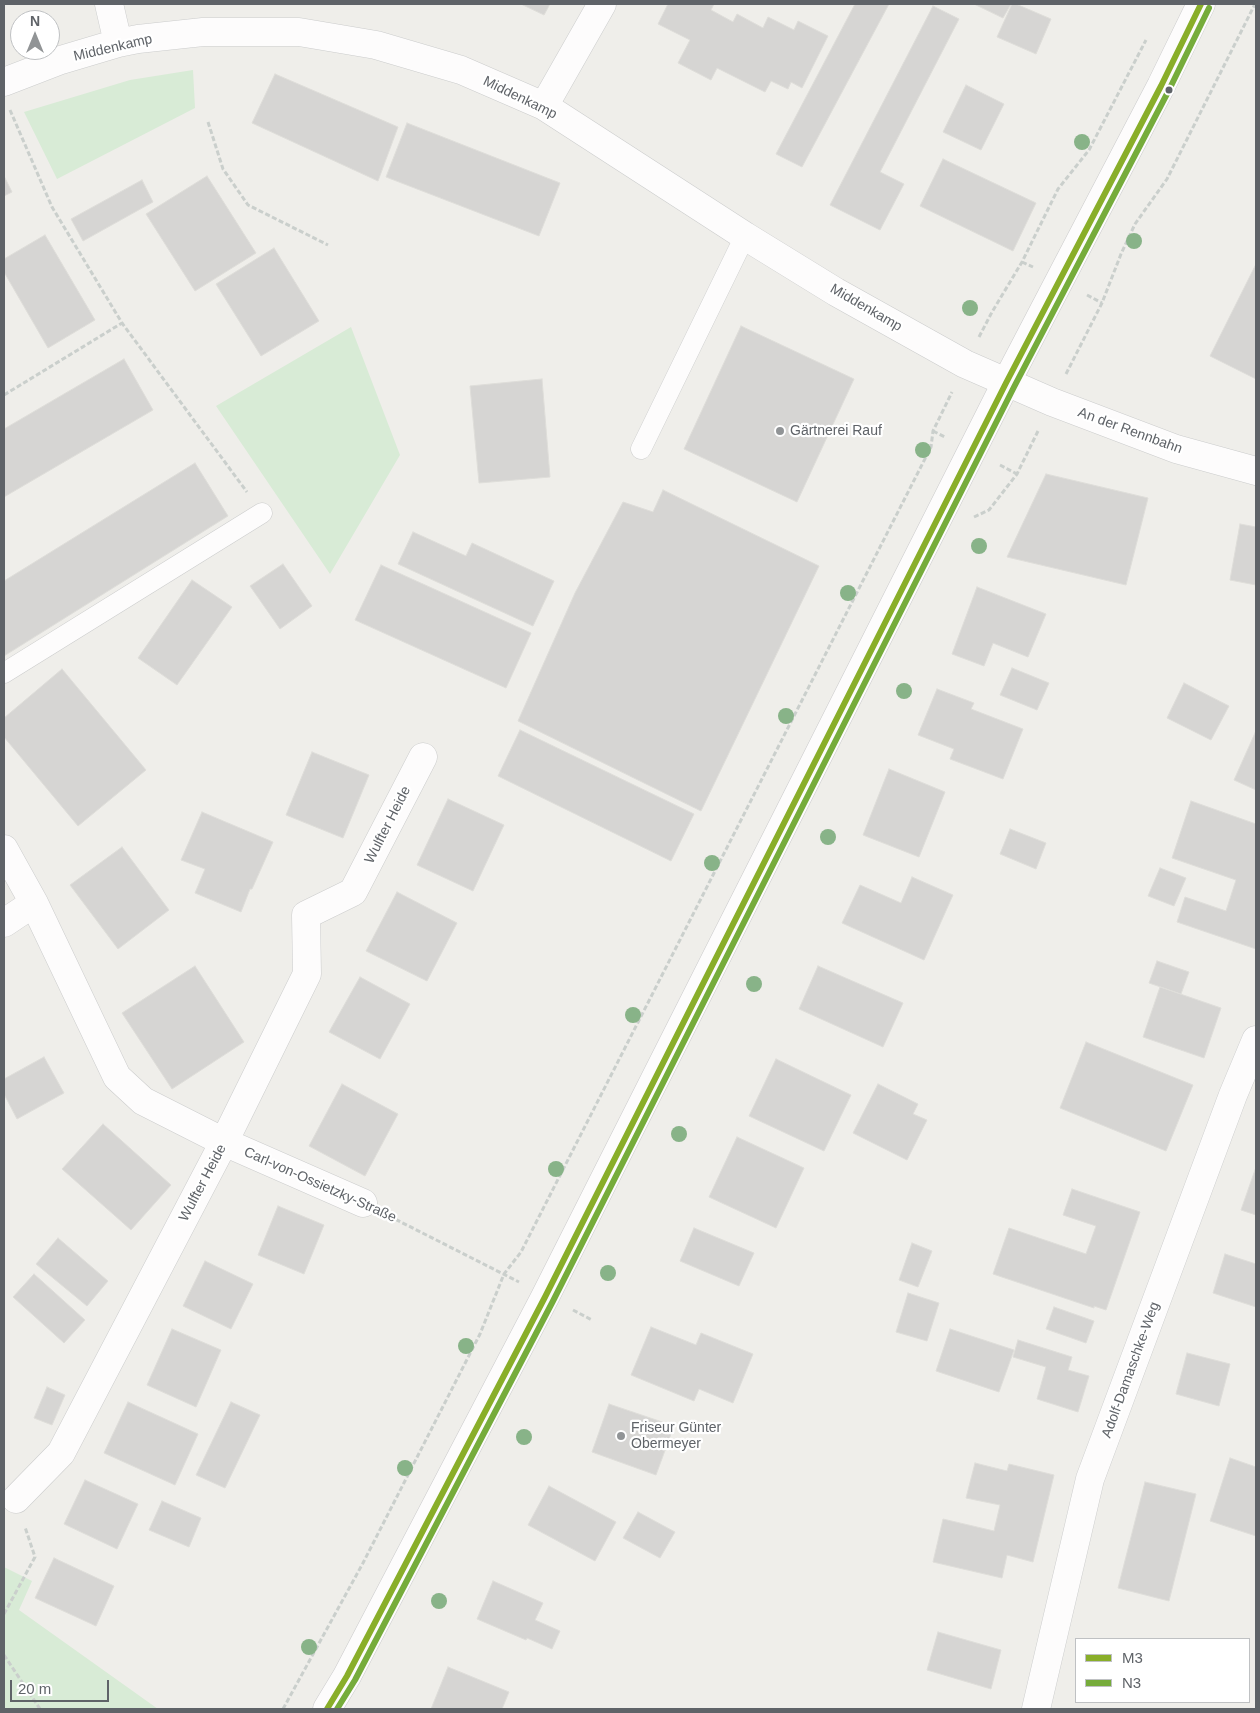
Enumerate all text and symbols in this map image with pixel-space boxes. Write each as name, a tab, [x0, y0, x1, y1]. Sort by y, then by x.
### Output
north arrow	[10, 10, 60, 60]
text: N	[30, 13, 40, 29]
street label: Middenkamp	[72, 31, 154, 65]
street label: Middenkamp	[480, 73, 560, 123]
unlabelled marker	[1164, 85, 1174, 95]
street label: Middenkamp	[827, 281, 905, 335]
street label: An der Rennbahn	[1076, 404, 1184, 458]
place label: Gärtnerei Rauf	[790, 423, 882, 439]
marker: Gärtnerei Rauf	[774, 425, 786, 437]
street label: Wulfter Heide	[361, 784, 415, 866]
street label: Wulfter Heide	[176, 1142, 230, 1224]
street label: Carl-von-Ossietzky-Straße	[241, 1144, 399, 1226]
street label: Adolf-Damaschke-Weg	[1099, 1300, 1163, 1440]
place label: Friseur Günter Obermeyer	[631, 1420, 721, 1452]
marker: Friseur Günter Obermeyer	[615, 1430, 627, 1442]
legend	[1075, 1638, 1250, 1703]
text: M3	[1122, 1649, 1143, 1666]
scale bar	[12, 1670, 111, 1702]
text: N3	[1122, 1674, 1141, 1691]
text: 20 m	[18, 1680, 51, 1697]

